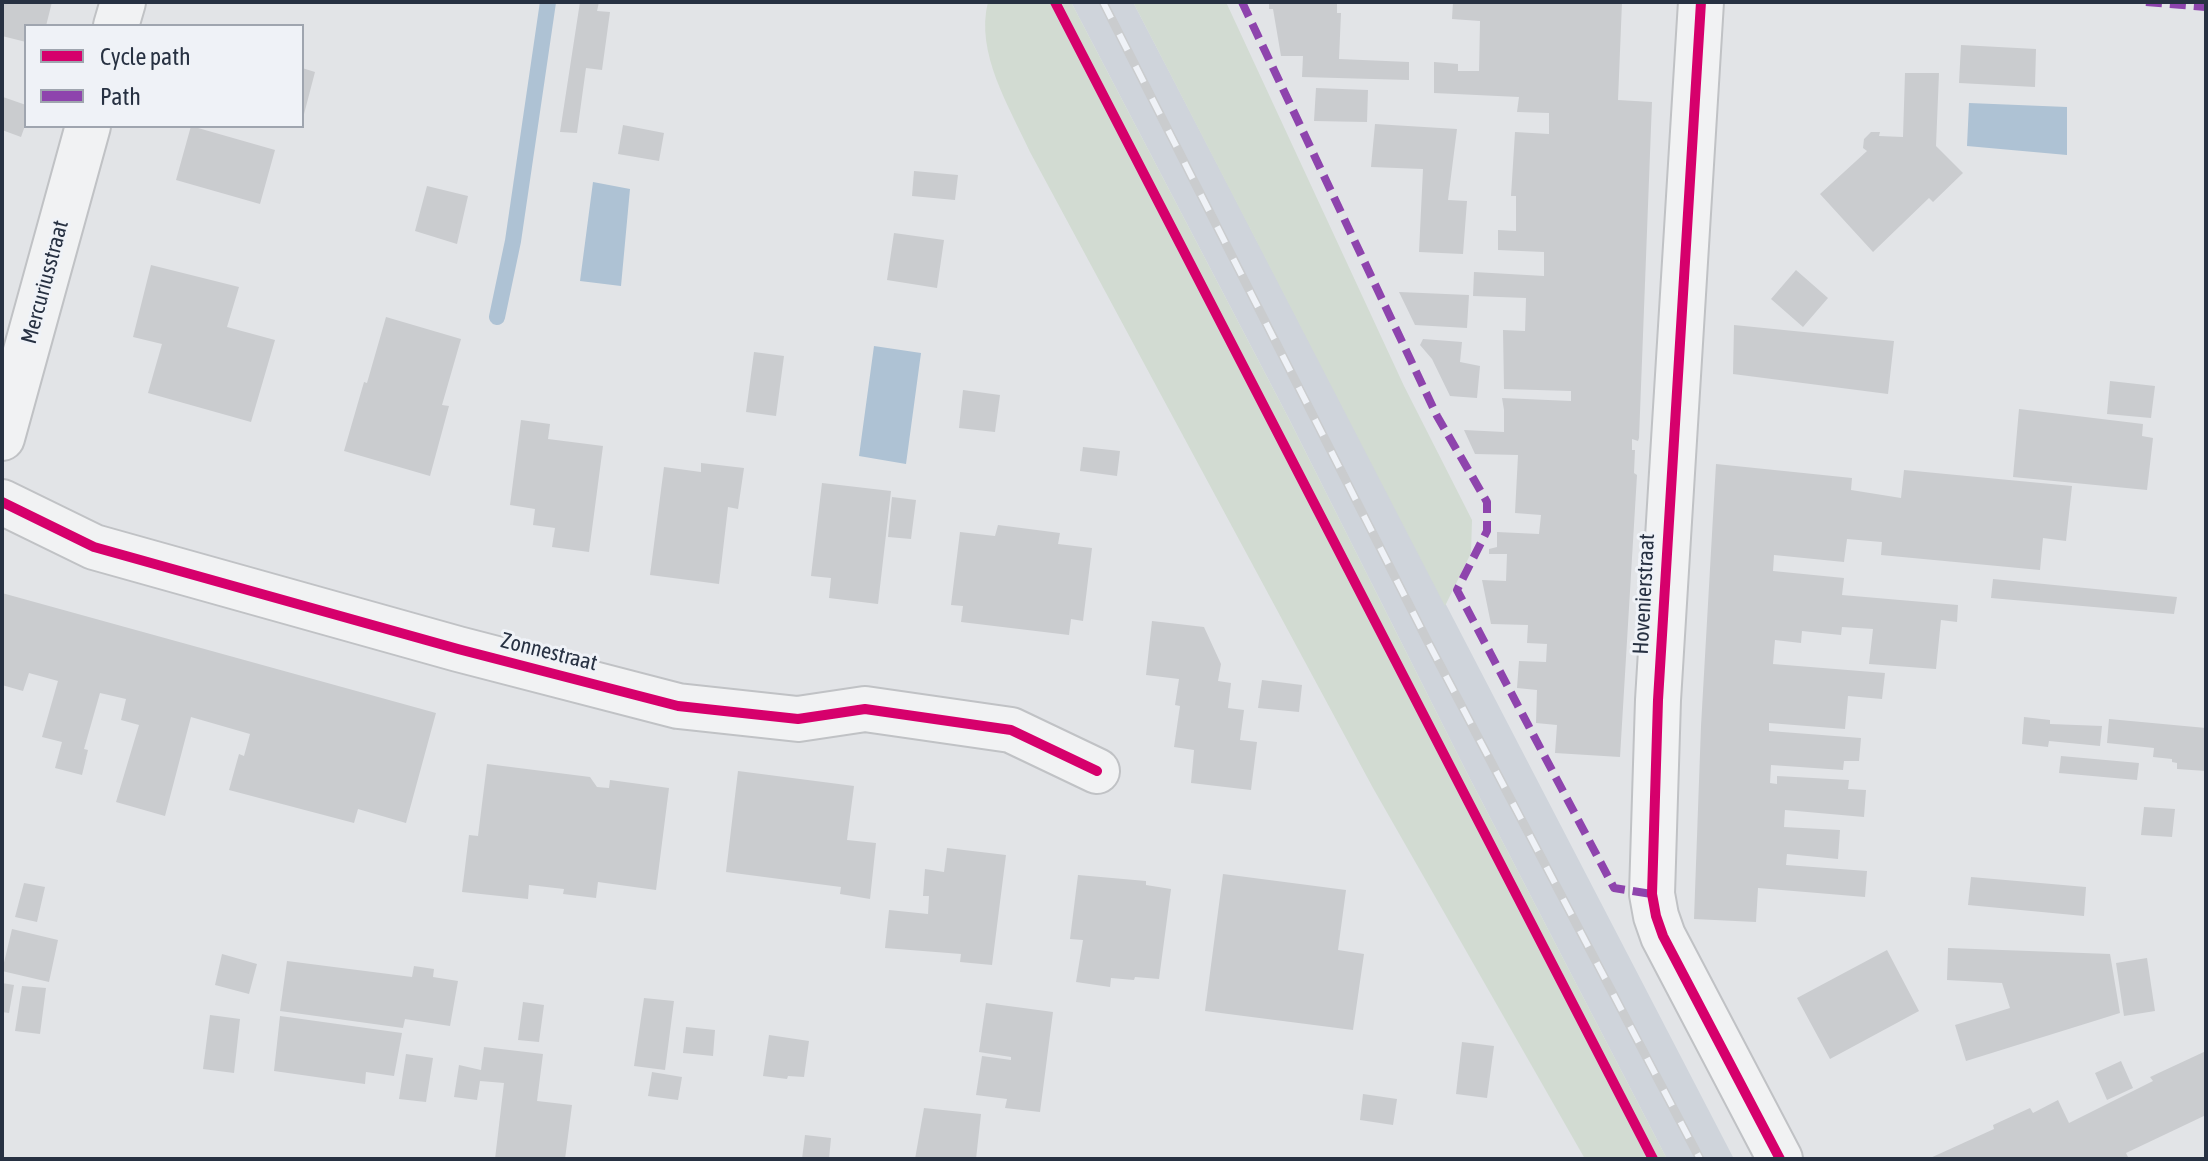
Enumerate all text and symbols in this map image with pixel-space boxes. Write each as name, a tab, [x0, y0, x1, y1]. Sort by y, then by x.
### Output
legend	[24, 24, 304, 128]
text: Cycle path	[100, 43, 191, 70]
text: Path	[100, 83, 141, 110]
street label: Mercuriusstraat	[16, 217, 74, 347]
street label: Hovenierstraat	[1628, 533, 1660, 655]
street label: Zonnestraat	[498, 627, 600, 677]

